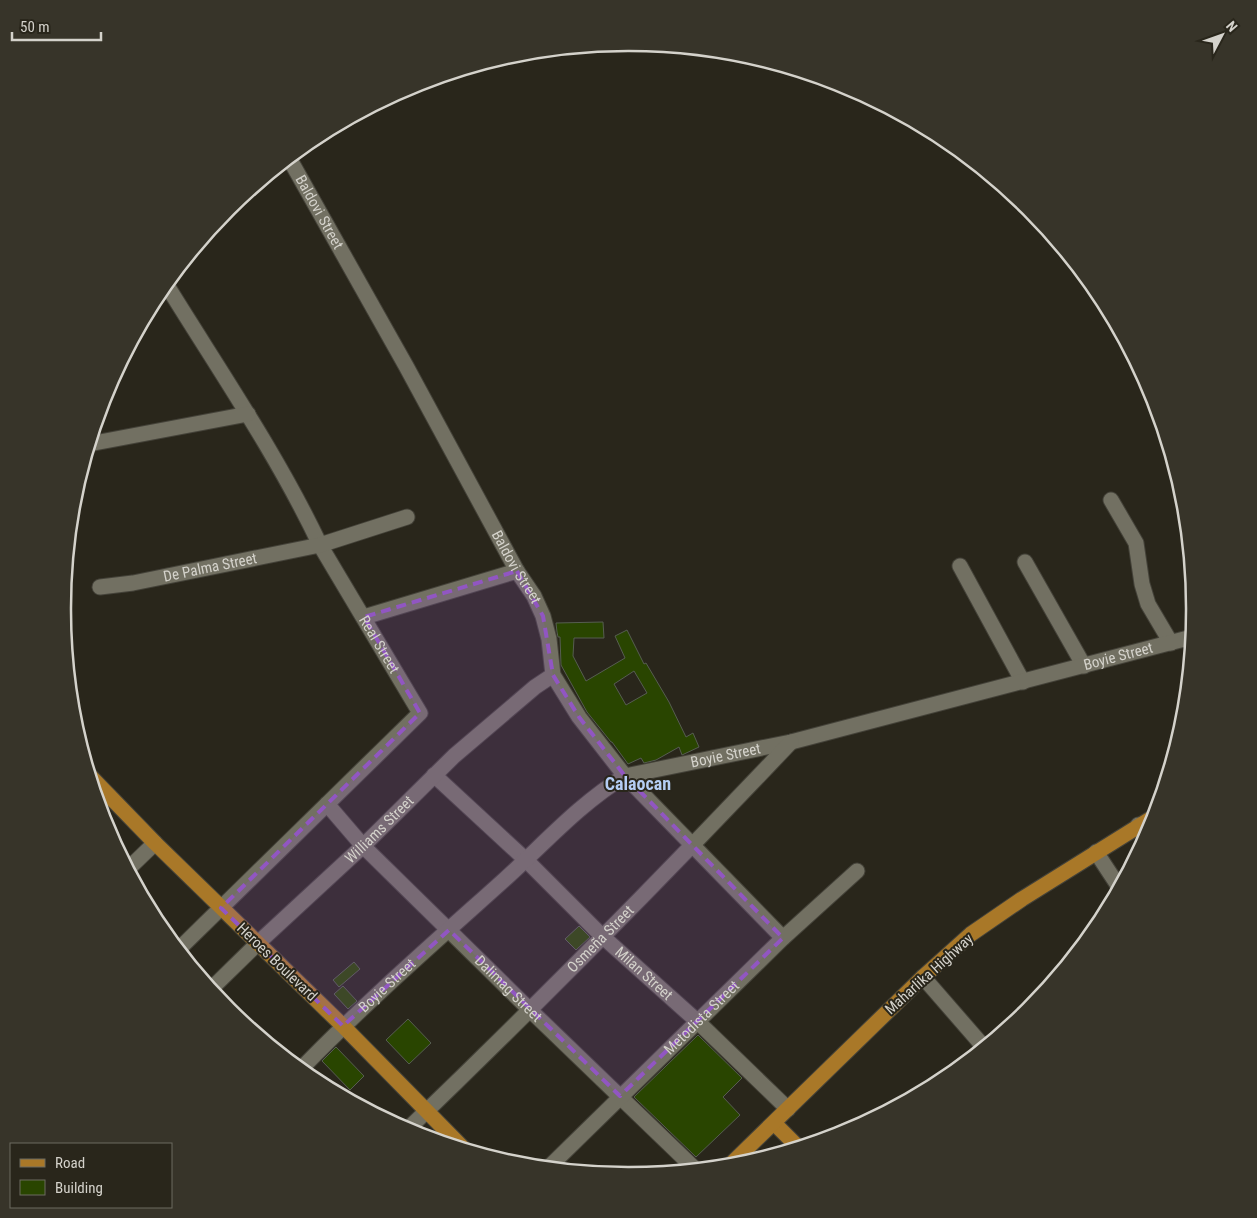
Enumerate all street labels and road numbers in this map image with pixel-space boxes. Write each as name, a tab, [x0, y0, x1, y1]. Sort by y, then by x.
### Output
street label: Baldovi Street	[291, 172, 347, 252]
street label: Baldovi Street	[488, 527, 545, 606]
street label: De Palma Street	[162, 549, 259, 586]
street label: Real Street	[355, 612, 403, 677]
street label: Boyie Street	[1082, 639, 1155, 674]
street label: Boyie Street	[689, 739, 762, 771]
street label: Williams Street	[341, 792, 418, 867]
street label: Osmeña Street	[563, 902, 638, 976]
street label: Heroes Boulevard	[233, 919, 321, 1005]
street label: Maharlika Highway	[881, 930, 977, 1018]
street label: Milan Street	[611, 943, 677, 1004]
street label: Dalimag Street	[471, 952, 546, 1026]
street label: Boyie Street	[355, 955, 419, 1016]
street label: Metodista Street	[660, 977, 743, 1058]

